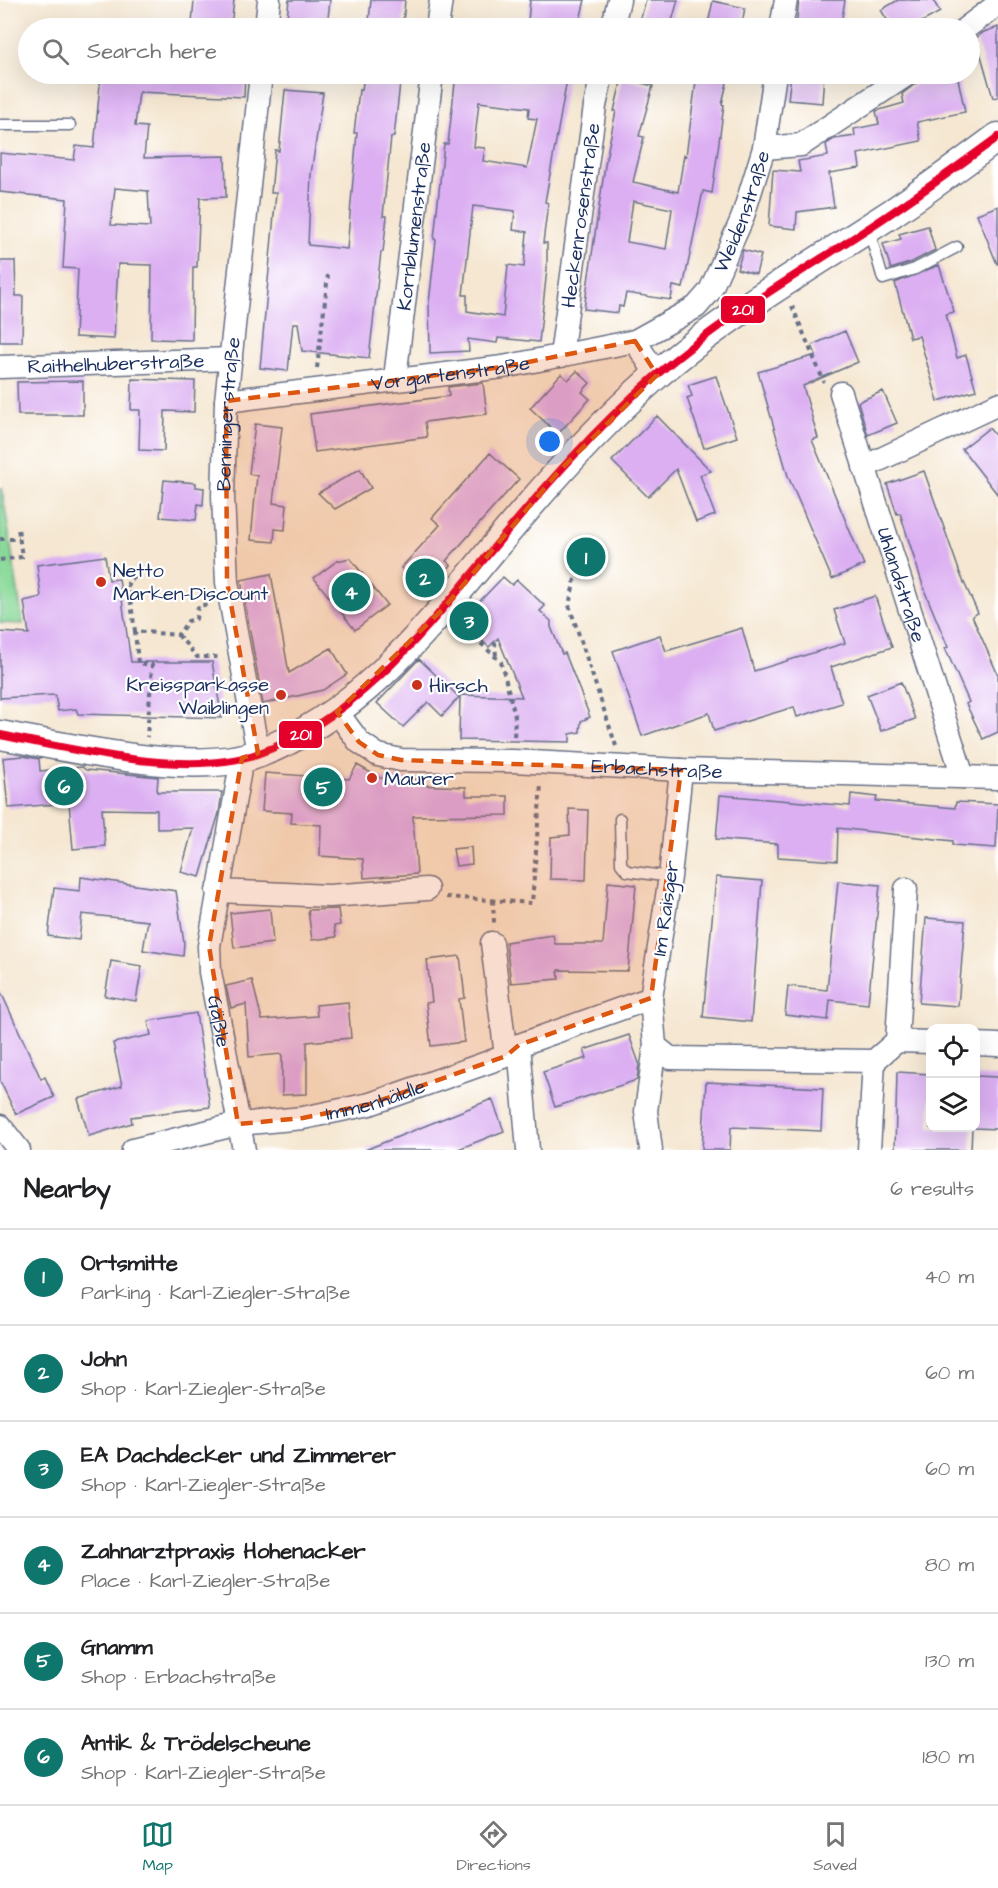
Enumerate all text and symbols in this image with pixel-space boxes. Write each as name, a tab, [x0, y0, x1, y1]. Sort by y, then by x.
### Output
search box	[18, 18, 980, 84]
icon: search	[39, 35, 72, 68]
text: Search here	[87, 36, 217, 67]
street label: Heckenrosenstraße	[555, 121, 608, 310]
street label: Kornblumenstraße	[390, 140, 439, 312]
street label: Weidenstraße	[707, 147, 777, 277]
line badge: 201	[720, 295, 766, 324]
text: 201	[731, 299, 755, 321]
street label: Benningerstraße	[210, 335, 248, 492]
street label: Raithelhuberstraße	[27, 347, 205, 381]
street label: Vorgartenstraße	[369, 349, 532, 398]
your location	[535, 427, 564, 456]
street label: Uhlandstraße	[870, 524, 932, 646]
pin: 1	[566, 534, 606, 580]
pin: 2	[406, 556, 444, 600]
place label: Netto Marken-Discount	[113, 557, 268, 608]
pin: 4	[332, 570, 370, 614]
marker: Netto Marken-Discount	[94, 575, 108, 589]
pin: 3	[450, 598, 488, 644]
place label: Kreissparkasse Waiblingen	[126, 671, 269, 723]
place label: Hirsch	[429, 672, 488, 700]
marker: Hirsch	[410, 678, 424, 692]
marker: Kreissparkasse Waiblingen	[274, 688, 288, 702]
line badge: 201	[278, 720, 323, 749]
text: 201	[289, 724, 313, 746]
street label: Erbachstraße	[591, 752, 723, 786]
pin: 6	[44, 764, 84, 808]
pin: 5	[304, 764, 342, 810]
place label: Maurer	[384, 765, 454, 793]
marker: Maurer	[365, 771, 379, 785]
street label: Im Raisger	[645, 859, 688, 958]
street label: Gäßle	[200, 993, 237, 1050]
map controls	[926, 1024, 980, 1132]
button: locate	[926, 1024, 980, 1078]
street label: Immenhäldle	[323, 1073, 429, 1128]
button: layers	[926, 1078, 980, 1132]
text: Nearby	[24, 1171, 111, 1207]
text: 6 results	[890, 1175, 974, 1203]
text: Ortsmitte	[81, 1248, 178, 1279]
text: 1	[42, 1263, 45, 1291]
text: 40 m	[924, 1263, 974, 1291]
text: Parking · Karl-Ziegler-Straße	[81, 1279, 350, 1307]
text: John	[81, 1344, 127, 1375]
text: 2	[38, 1359, 49, 1387]
text: 60 m	[925, 1359, 974, 1387]
text: Shop · Karl-Ziegler-Straße	[81, 1375, 326, 1403]
text: EA Dachdecker und Zimmerer	[81, 1440, 396, 1471]
text: 3	[38, 1455, 49, 1483]
text: 60 m	[925, 1455, 974, 1483]
text: Shop · Karl-Ziegler-Straße	[81, 1471, 326, 1499]
text: Zahnarztpraxis Hohenacker	[81, 1536, 366, 1567]
text: 4	[37, 1551, 50, 1579]
text: 80 m	[925, 1551, 974, 1579]
text: Place · Karl-Ziegler-Straße	[81, 1567, 330, 1595]
text: Gnamm	[81, 1632, 153, 1663]
text: 5	[36, 1647, 51, 1675]
text: 130 m	[925, 1647, 974, 1675]
text: Shop · Erbachstraße	[81, 1663, 276, 1691]
text: Antik & Trödelscheune	[81, 1728, 311, 1759]
text: 6	[37, 1743, 50, 1771]
text: 180 m	[922, 1743, 974, 1771]
text: Shop · Karl-Ziegler-Straße	[81, 1759, 326, 1787]
tab: Map	[141, 1818, 174, 1876]
tab: Directions	[457, 1818, 531, 1876]
tab: Saved	[813, 1818, 857, 1876]

